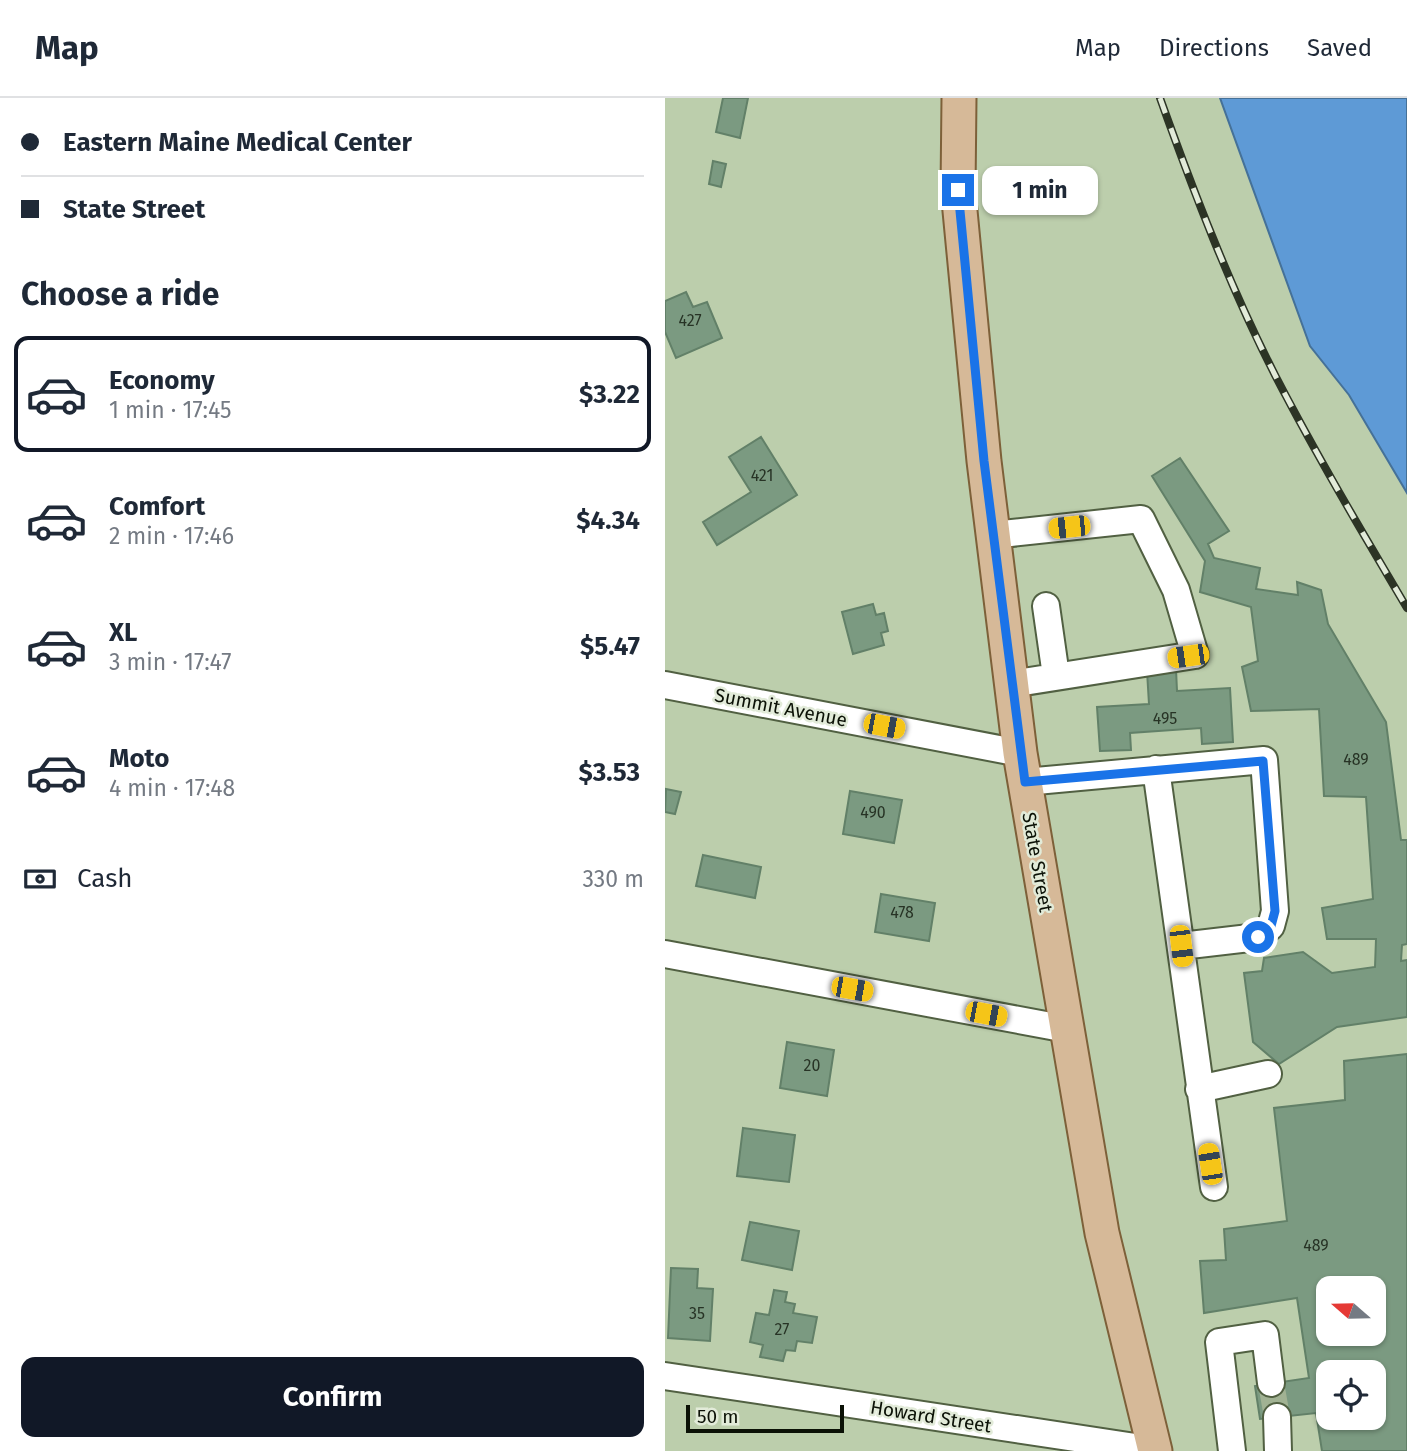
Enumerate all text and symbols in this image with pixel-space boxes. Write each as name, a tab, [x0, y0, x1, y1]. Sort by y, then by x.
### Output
text: Map	[35, 28, 99, 68]
text: Map	[1075, 34, 1121, 62]
text: Directions	[1159, 34, 1269, 62]
text: Saved	[1307, 34, 1372, 62]
text: Eastern Maine Medical Center	[63, 127, 412, 158]
callout: 1 min	[983, 166, 1098, 214]
route end	[942, 174, 974, 206]
text: 1 min	[1012, 176, 1068, 204]
text: State Street	[63, 194, 205, 225]
text: Choose a ride	[21, 275, 219, 313]
house number: 427	[678, 311, 702, 330]
icon: car	[25, 363, 88, 426]
text: Economy	[109, 365, 215, 396]
text: $3.22	[579, 379, 640, 410]
text: 1 min · 17:45	[109, 396, 232, 424]
house number: 421	[751, 466, 773, 485]
icon: car	[25, 489, 88, 552]
text: Comfort	[109, 491, 205, 522]
text: $4.34	[576, 505, 640, 536]
car	[1048, 514, 1091, 540]
text: 2 min · 17:46	[109, 522, 234, 550]
icon: car	[25, 615, 88, 678]
text: XL	[109, 617, 137, 648]
text: $5.47	[580, 631, 640, 662]
car	[1166, 643, 1211, 669]
text: 3 min · 17:47	[109, 648, 231, 676]
street label: Summit Avenue	[713, 683, 849, 732]
house number: 495	[1153, 709, 1177, 728]
car	[862, 712, 907, 740]
icon: car	[25, 741, 88, 804]
text: Moto	[109, 743, 169, 774]
house number: 489	[1343, 750, 1369, 769]
text: $3.53	[578, 757, 640, 788]
text: 4 min · 17:48	[109, 774, 235, 802]
house number: 490	[860, 803, 886, 822]
street label: State Street	[1017, 810, 1058, 914]
icon: cash	[21, 860, 59, 898]
text: Cash	[77, 863, 133, 894]
text: 330 m	[582, 865, 644, 893]
house number: 478	[890, 903, 914, 922]
route start	[1242, 921, 1274, 953]
car	[1169, 924, 1194, 968]
car	[830, 975, 875, 1003]
car	[964, 1000, 1009, 1028]
house number: 20	[804, 1056, 820, 1075]
car	[1197, 1142, 1224, 1186]
house number: 489	[1303, 1236, 1329, 1255]
north arrow	[1316, 1276, 1386, 1346]
map controls	[1316, 1276, 1386, 1430]
house number: 35	[689, 1304, 705, 1323]
house number: 27	[775, 1320, 789, 1339]
button: Confirm	[21, 1357, 644, 1437]
button: locate	[1316, 1360, 1386, 1430]
street label: Howard Street	[869, 1396, 993, 1437]
scale bar	[686, 1402, 843, 1434]
text: 50 m	[697, 1405, 738, 1428]

